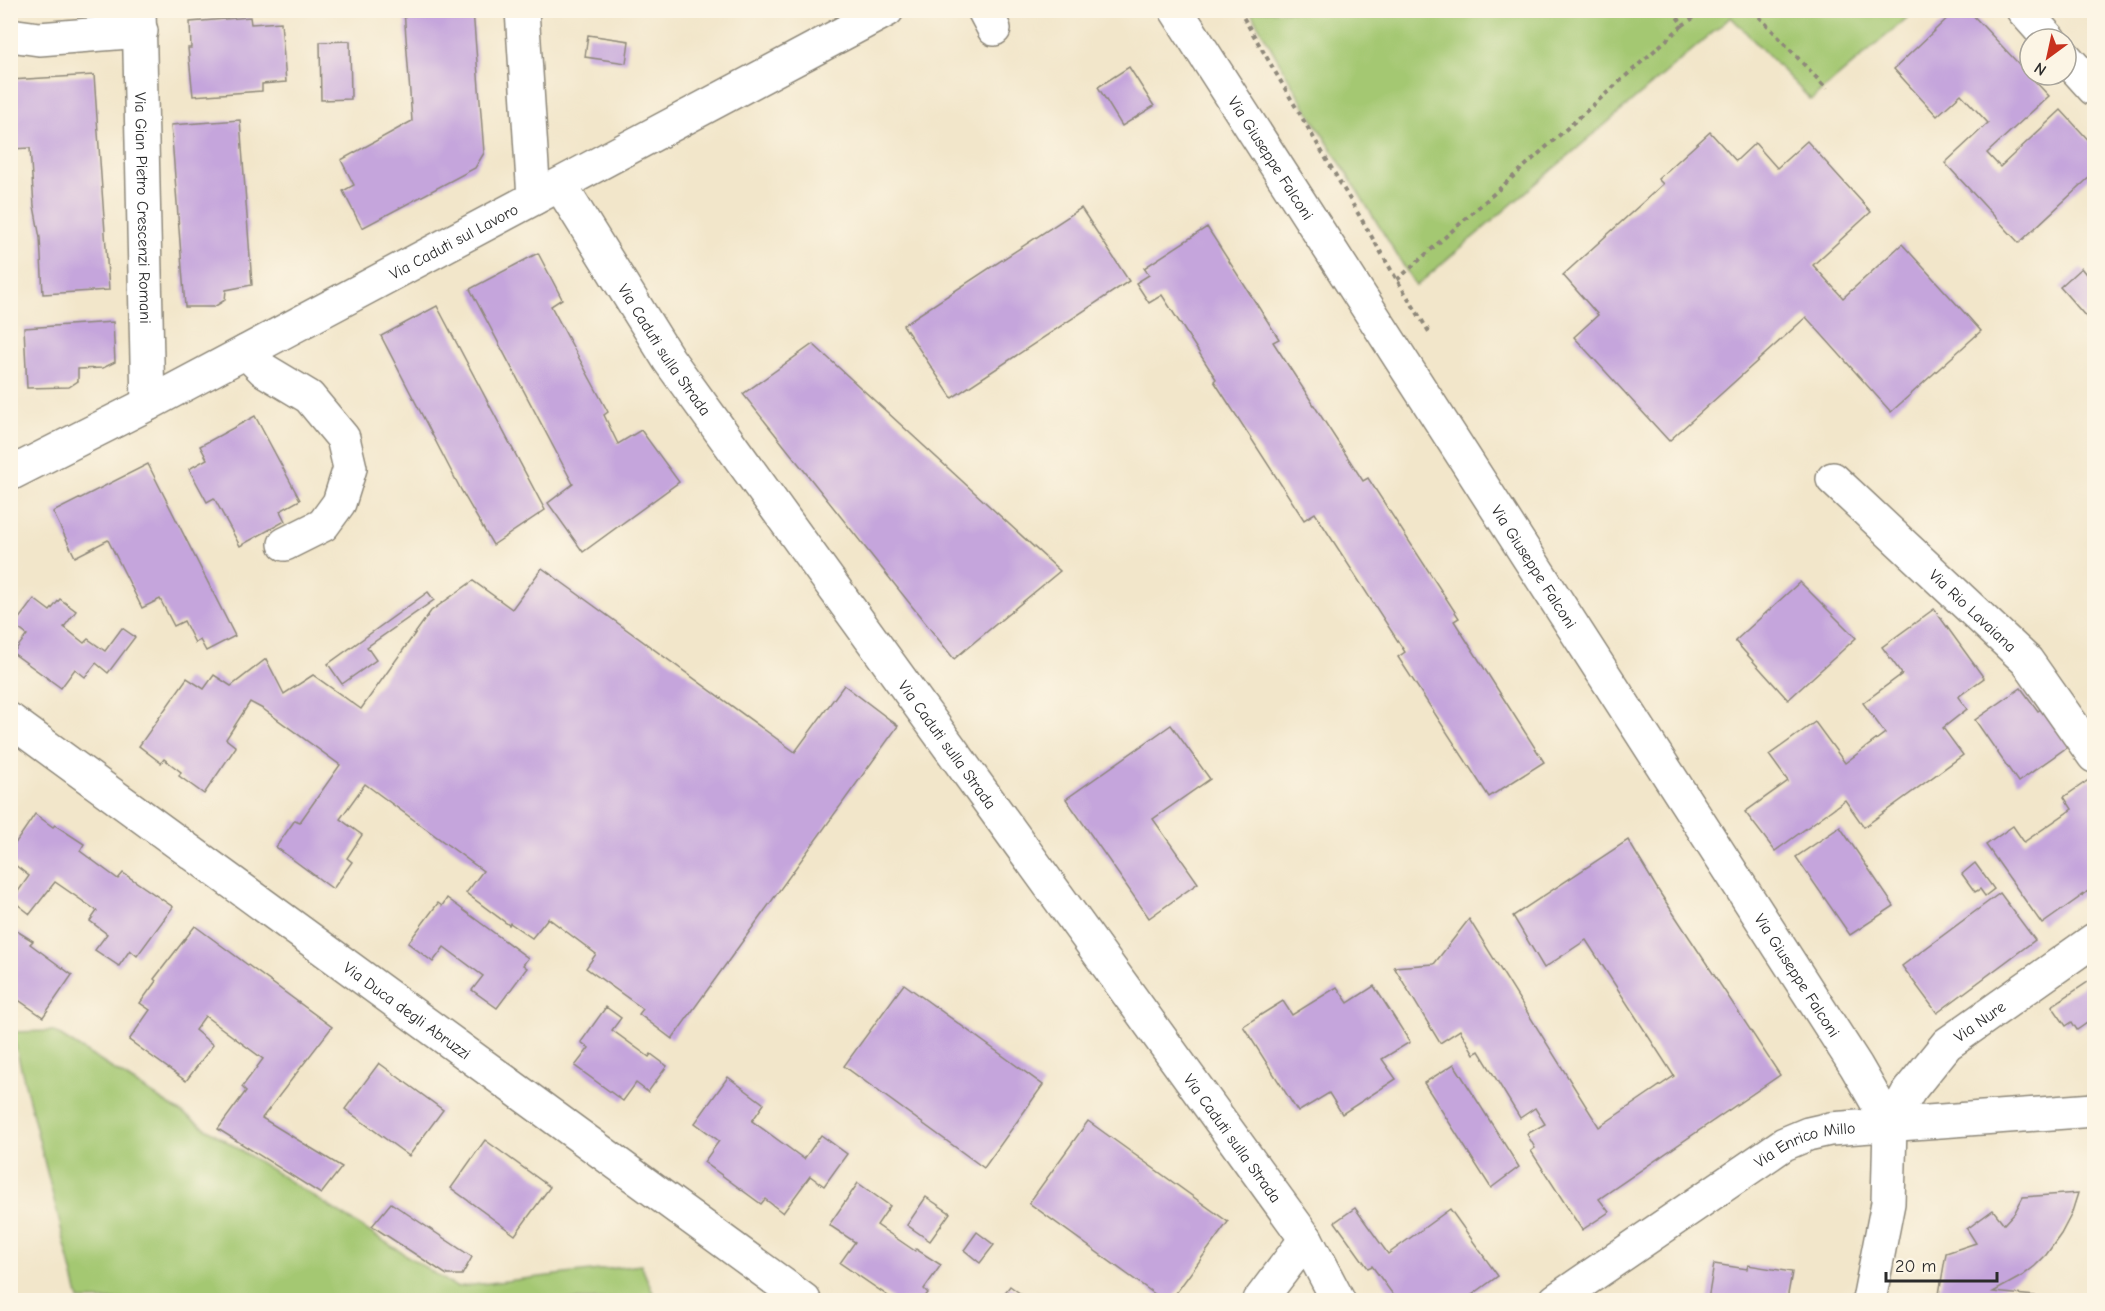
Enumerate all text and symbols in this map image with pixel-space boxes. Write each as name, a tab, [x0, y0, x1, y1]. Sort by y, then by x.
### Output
north arrow	[2018, 27, 2078, 87]
text: N	[2031, 58, 2050, 79]
street label: Via Gian Pietro Crescenzi Romani	[131, 92, 154, 324]
street label: Via Giuseppe Falconi	[1224, 94, 1317, 223]
street label: Via Caduti sul Lavoro	[387, 200, 521, 284]
street label: Via Caduti sulla Strada	[614, 281, 714, 419]
street label: Via Giuseppe Falconi	[1487, 502, 1580, 632]
street label: Via Rio Lavaiana	[1925, 566, 2020, 656]
street label: Via Caduti sulla Strada	[894, 677, 999, 813]
street label: Via Giuseppe Falconi	[1750, 911, 1843, 1041]
street label: Via Duca degli Abruzzi	[340, 959, 474, 1063]
street label: Via Nure	[1951, 998, 2009, 1046]
street label: Via Caduti sulla Strada	[1179, 1071, 1285, 1206]
street label: Via Enrico Millo	[1751, 1119, 1856, 1172]
scale bar	[1886, 1245, 1997, 1283]
text: 20 m	[1895, 1256, 1936, 1277]

